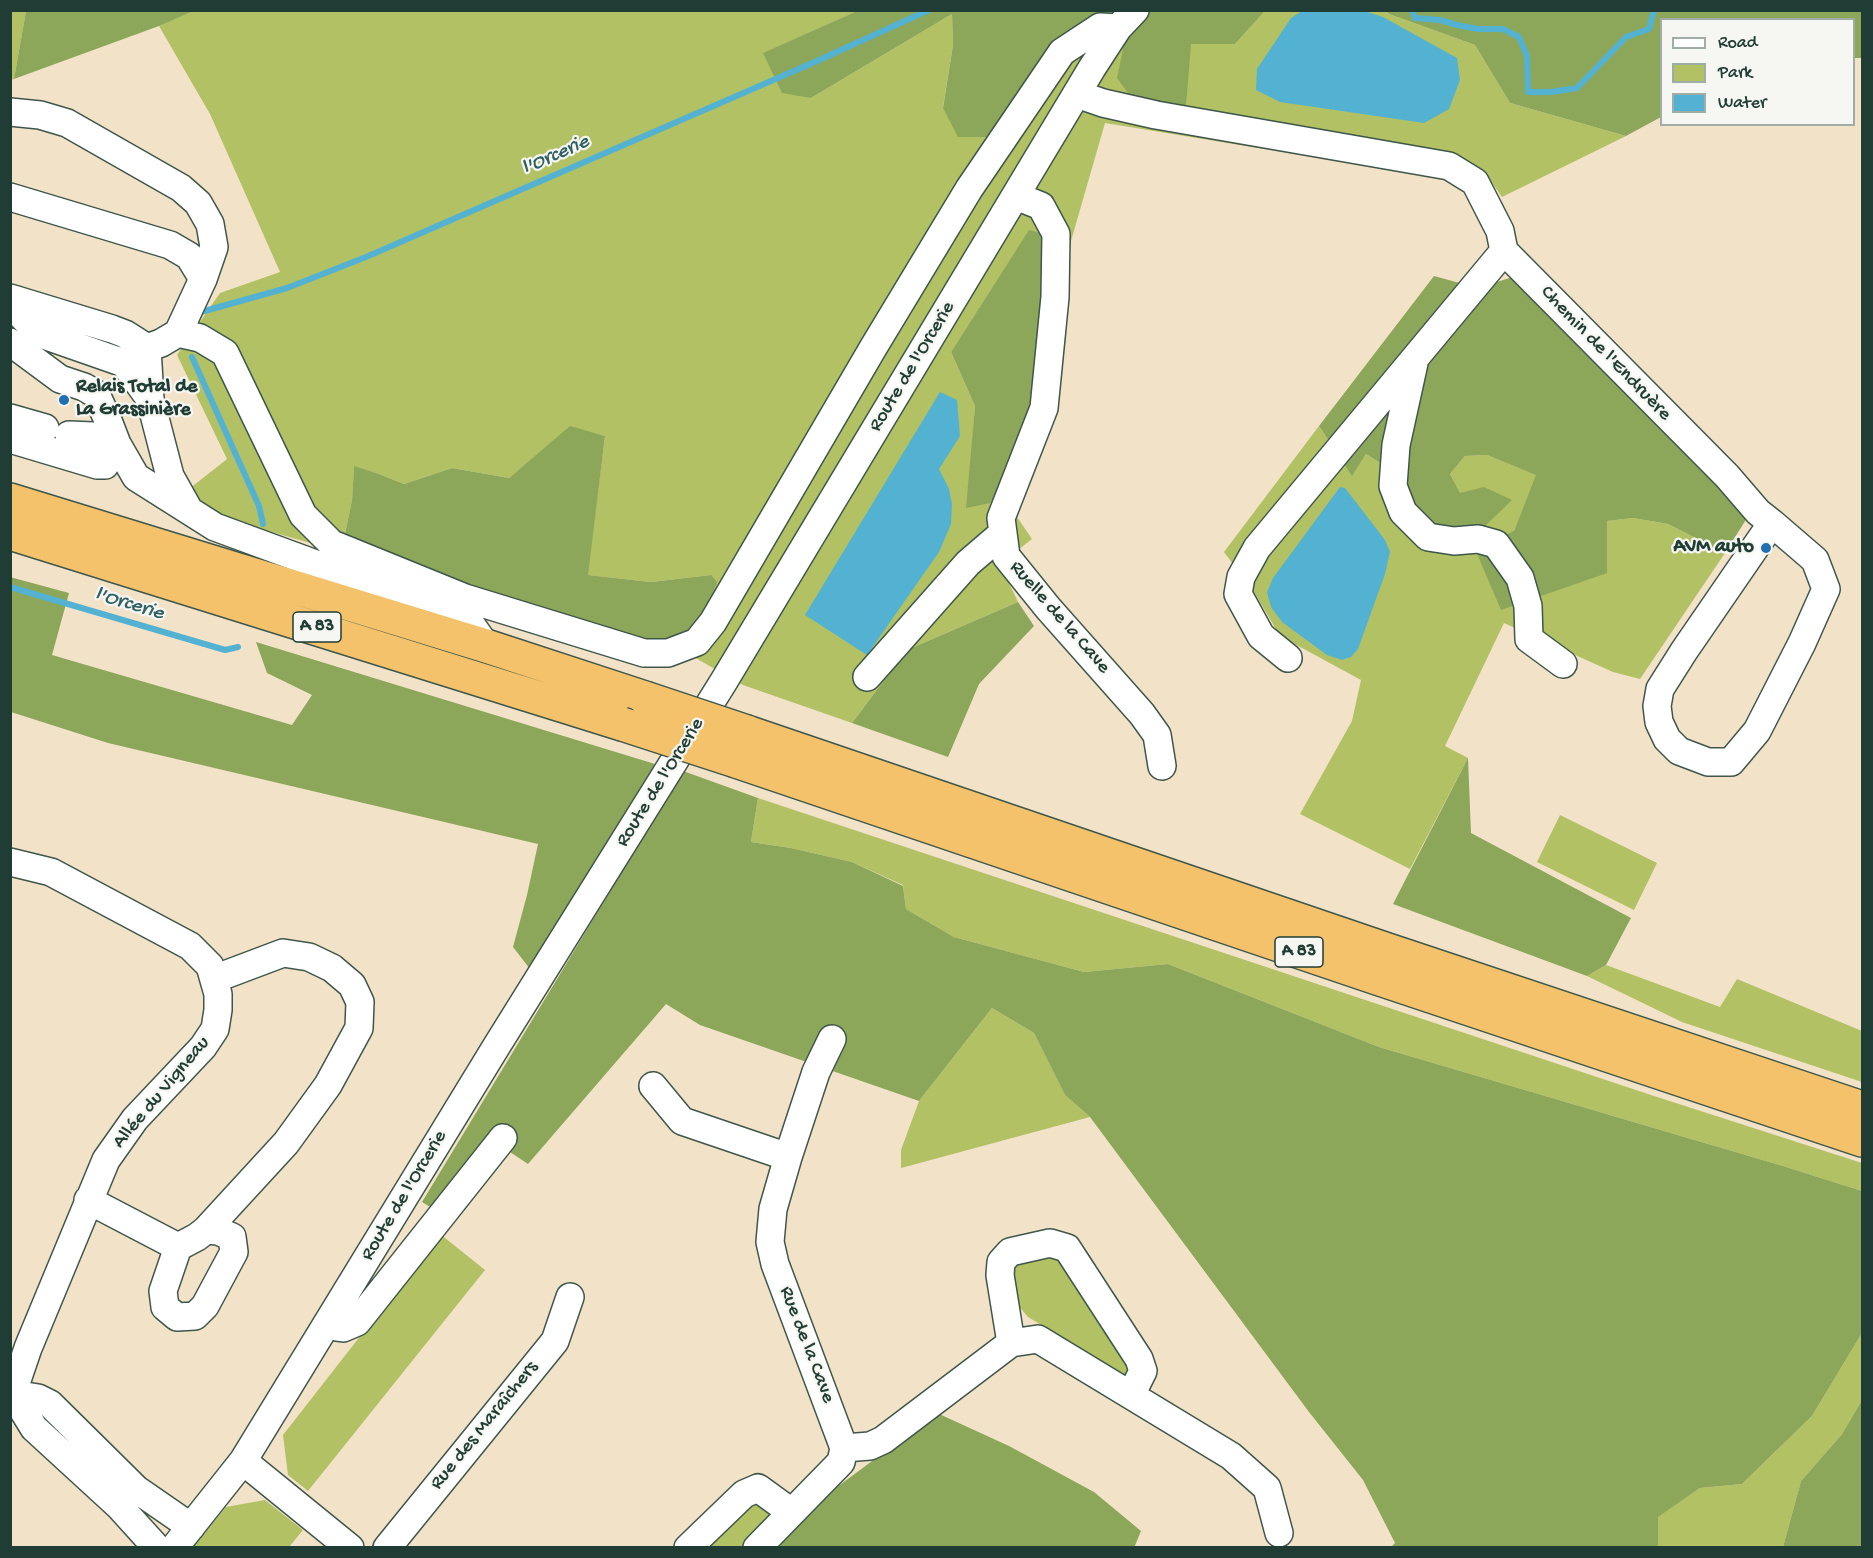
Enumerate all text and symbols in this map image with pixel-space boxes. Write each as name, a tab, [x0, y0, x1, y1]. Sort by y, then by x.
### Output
legend	[1660, 18, 1855, 126]
text: Road	[1718, 33, 1757, 54]
text: Park	[1718, 63, 1752, 84]
text: Water	[1718, 93, 1766, 114]
water label: l'Orcerie	[519, 130, 593, 182]
street label: Chemin de l'Endruère	[1534, 281, 1676, 427]
street label: Route de l'Orcerie	[865, 298, 961, 436]
place label: Relais Total de La Grassinière	[76, 376, 197, 423]
marker: Relais Total de La Grassinière	[57, 393, 71, 407]
place label: AVM auto	[1673, 536, 1754, 560]
marker: AVM auto	[1759, 541, 1773, 555]
street label: Ruelle de la Cave	[1003, 556, 1115, 680]
water label: l'Orcerie	[91, 583, 167, 627]
road number: A 83	[293, 612, 341, 642]
street label: Route de l'Orcerie	[612, 714, 710, 852]
road number: A 83	[1275, 937, 1323, 967]
street label: Allée du Vigneau	[108, 1032, 216, 1154]
street label: Route de l'Orcerie	[357, 1127, 453, 1265]
street label: Rue de la Cave	[773, 1283, 839, 1407]
street label: Rue des Maraîchers	[426, 1357, 544, 1495]

